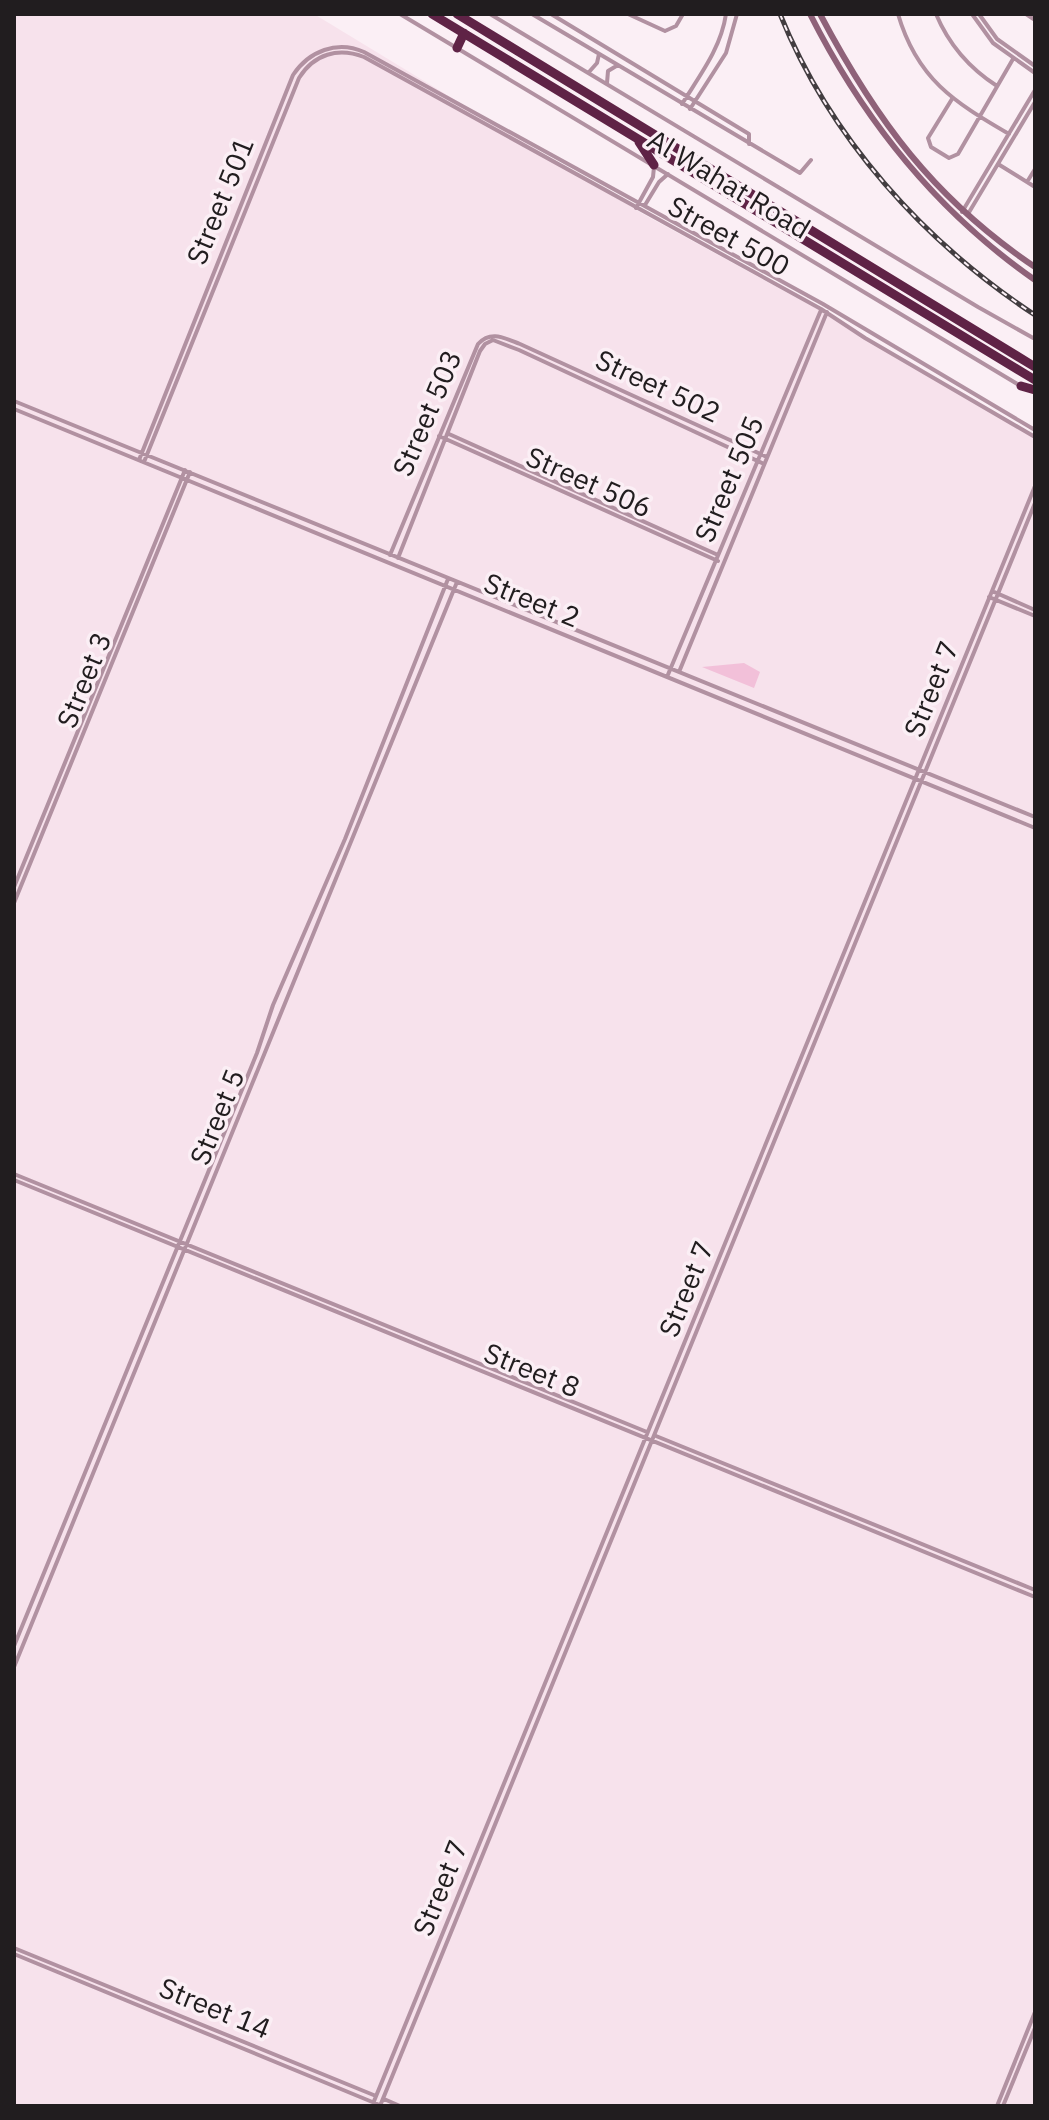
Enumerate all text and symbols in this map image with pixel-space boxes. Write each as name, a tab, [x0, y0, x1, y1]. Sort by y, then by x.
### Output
street label: Al Wahat Road	[641, 120, 817, 247]
street label: Street 501	[177, 132, 262, 270]
street label: Street 500	[662, 187, 797, 284]
street label: Street 502	[590, 341, 727, 431]
street label: Street 503	[383, 344, 470, 482]
street label: Street 505	[685, 410, 772, 548]
street label: Street 506	[521, 437, 658, 526]
street label: Street 2	[479, 564, 586, 635]
street label: Street 3	[48, 626, 119, 733]
street label: Street 7	[895, 635, 966, 742]
street label: Street 5	[181, 1063, 252, 1170]
street label: Street 7	[650, 1235, 721, 1342]
street label: Street 8	[479, 1334, 586, 1405]
street label: Street 7	[404, 1834, 475, 1941]
street label: Street 14	[154, 1968, 276, 2047]

